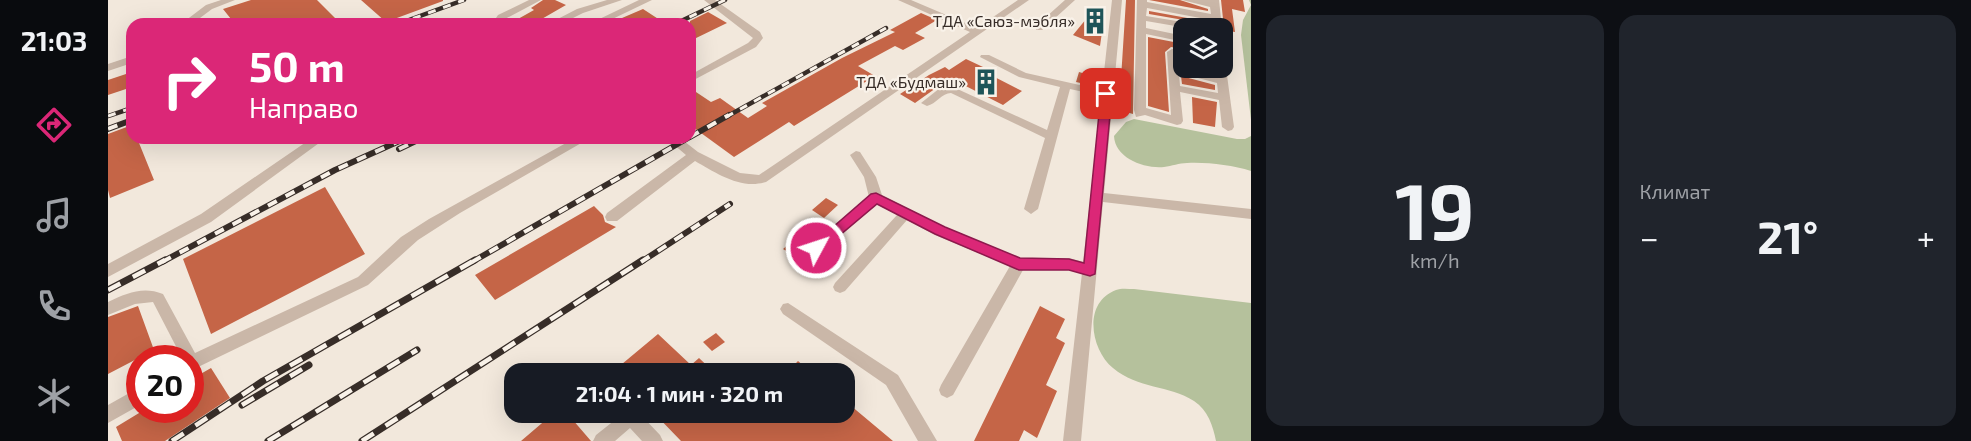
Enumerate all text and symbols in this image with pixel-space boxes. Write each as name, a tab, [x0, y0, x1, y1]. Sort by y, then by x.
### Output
building icon: ТДА «Саюз-мэбля»	[1080, 6, 1110, 36]
place label: ТДА «Саюз-мэбля»	[933, 11, 1075, 30]
map controls	[1173, 18, 1233, 78]
button: layers	[1173, 18, 1233, 78]
text: 21:03	[21, 24, 87, 56]
text: 50 m	[249, 40, 345, 90]
icon: right	[150, 42, 228, 120]
building icon: ТДА «Будмаш»	[971, 67, 1001, 97]
pin	[1080, 68, 1131, 119]
place label: ТДА «Будмаш»	[856, 72, 966, 92]
icon: arrive	[1089, 77, 1122, 110]
text: Направо	[249, 91, 358, 123]
icon: directions	[33, 104, 75, 146]
text: 19	[1395, 162, 1475, 256]
text: Климат	[1640, 179, 1710, 203]
icon: music	[33, 194, 75, 236]
text: 21°	[1757, 209, 1818, 263]
position arrow	[784, 216, 848, 280]
text: −	[1640, 217, 1659, 257]
text: +	[1917, 217, 1935, 257]
text: km/h	[1410, 248, 1460, 272]
icon: phone	[33, 285, 75, 327]
speed limit sign: 20	[126, 345, 204, 423]
icon: climate	[33, 375, 75, 417]
text: 21:04 · 1 мин · 320 m	[576, 380, 783, 406]

